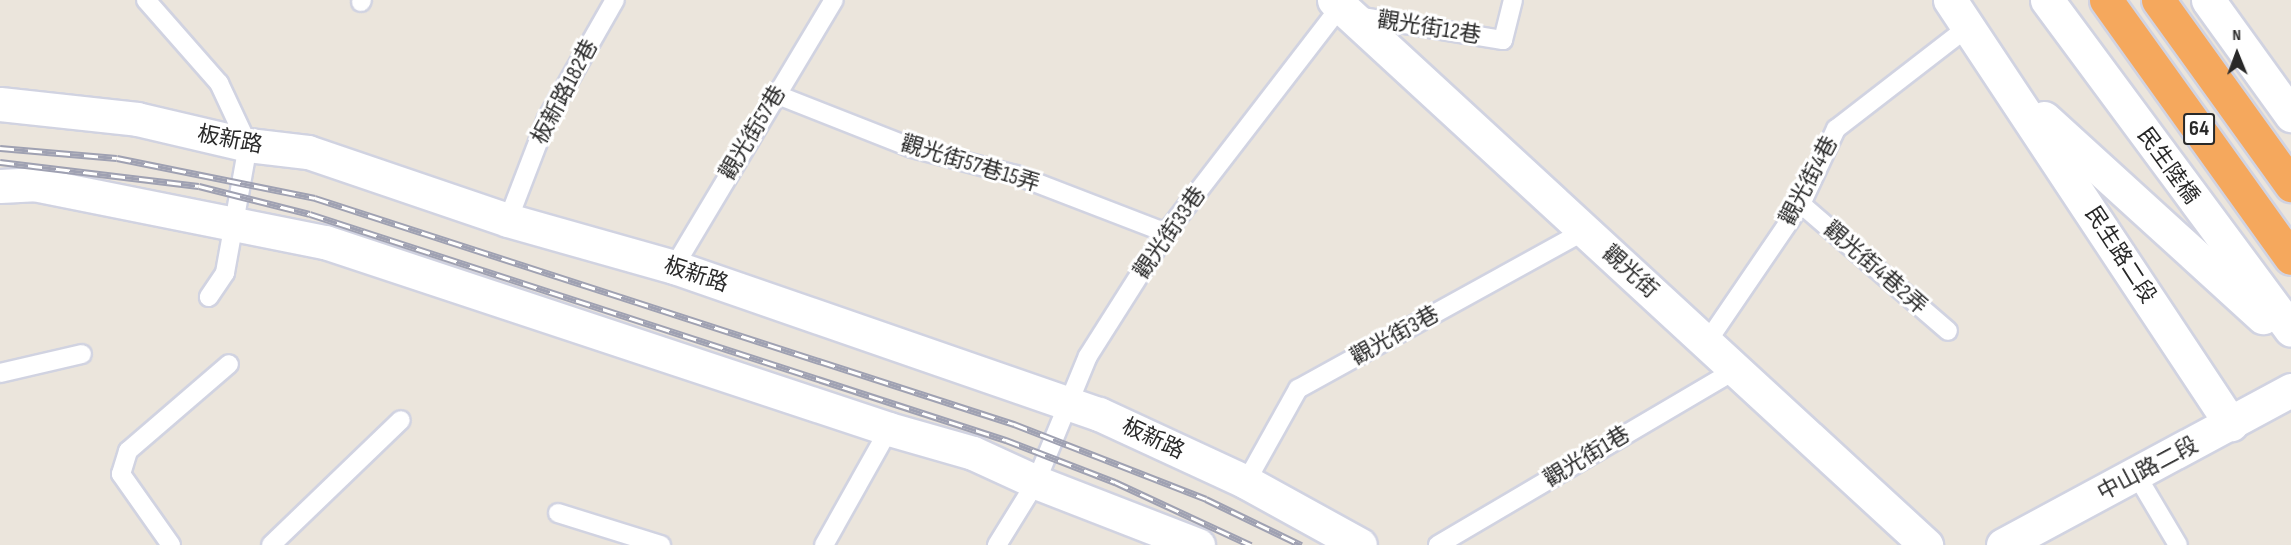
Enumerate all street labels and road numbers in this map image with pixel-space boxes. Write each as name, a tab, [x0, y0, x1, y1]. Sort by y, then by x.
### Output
street label: 觀光街12巷	[1375, 7, 1483, 49]
street label: 板新路182巷	[526, 35, 604, 149]
street label: 觀光街57巷	[715, 81, 791, 185]
road number: 64	[2182, 111, 2216, 147]
street label: 板新路	[195, 121, 265, 159]
street label: 民生陸橋	[2131, 123, 2205, 209]
street label: 觀光街57巷15弄	[897, 130, 1043, 198]
street label: 觀光街4巷	[1775, 132, 1843, 230]
street label: 觀光街33巷	[1129, 182, 1211, 284]
street label: 民生路二段	[2079, 202, 2161, 308]
street label: 觀光街4巷2弄	[1818, 216, 1932, 320]
street label: 觀光街	[1597, 240, 1663, 304]
street label: 板新路	[661, 252, 731, 298]
street label: 觀光街3巷	[1346, 301, 1444, 371]
street label: 板新路	[1118, 413, 1188, 465]
street label: 觀光街1巷	[1539, 421, 1635, 493]
street label: 中山路二段	[2093, 432, 2203, 506]

